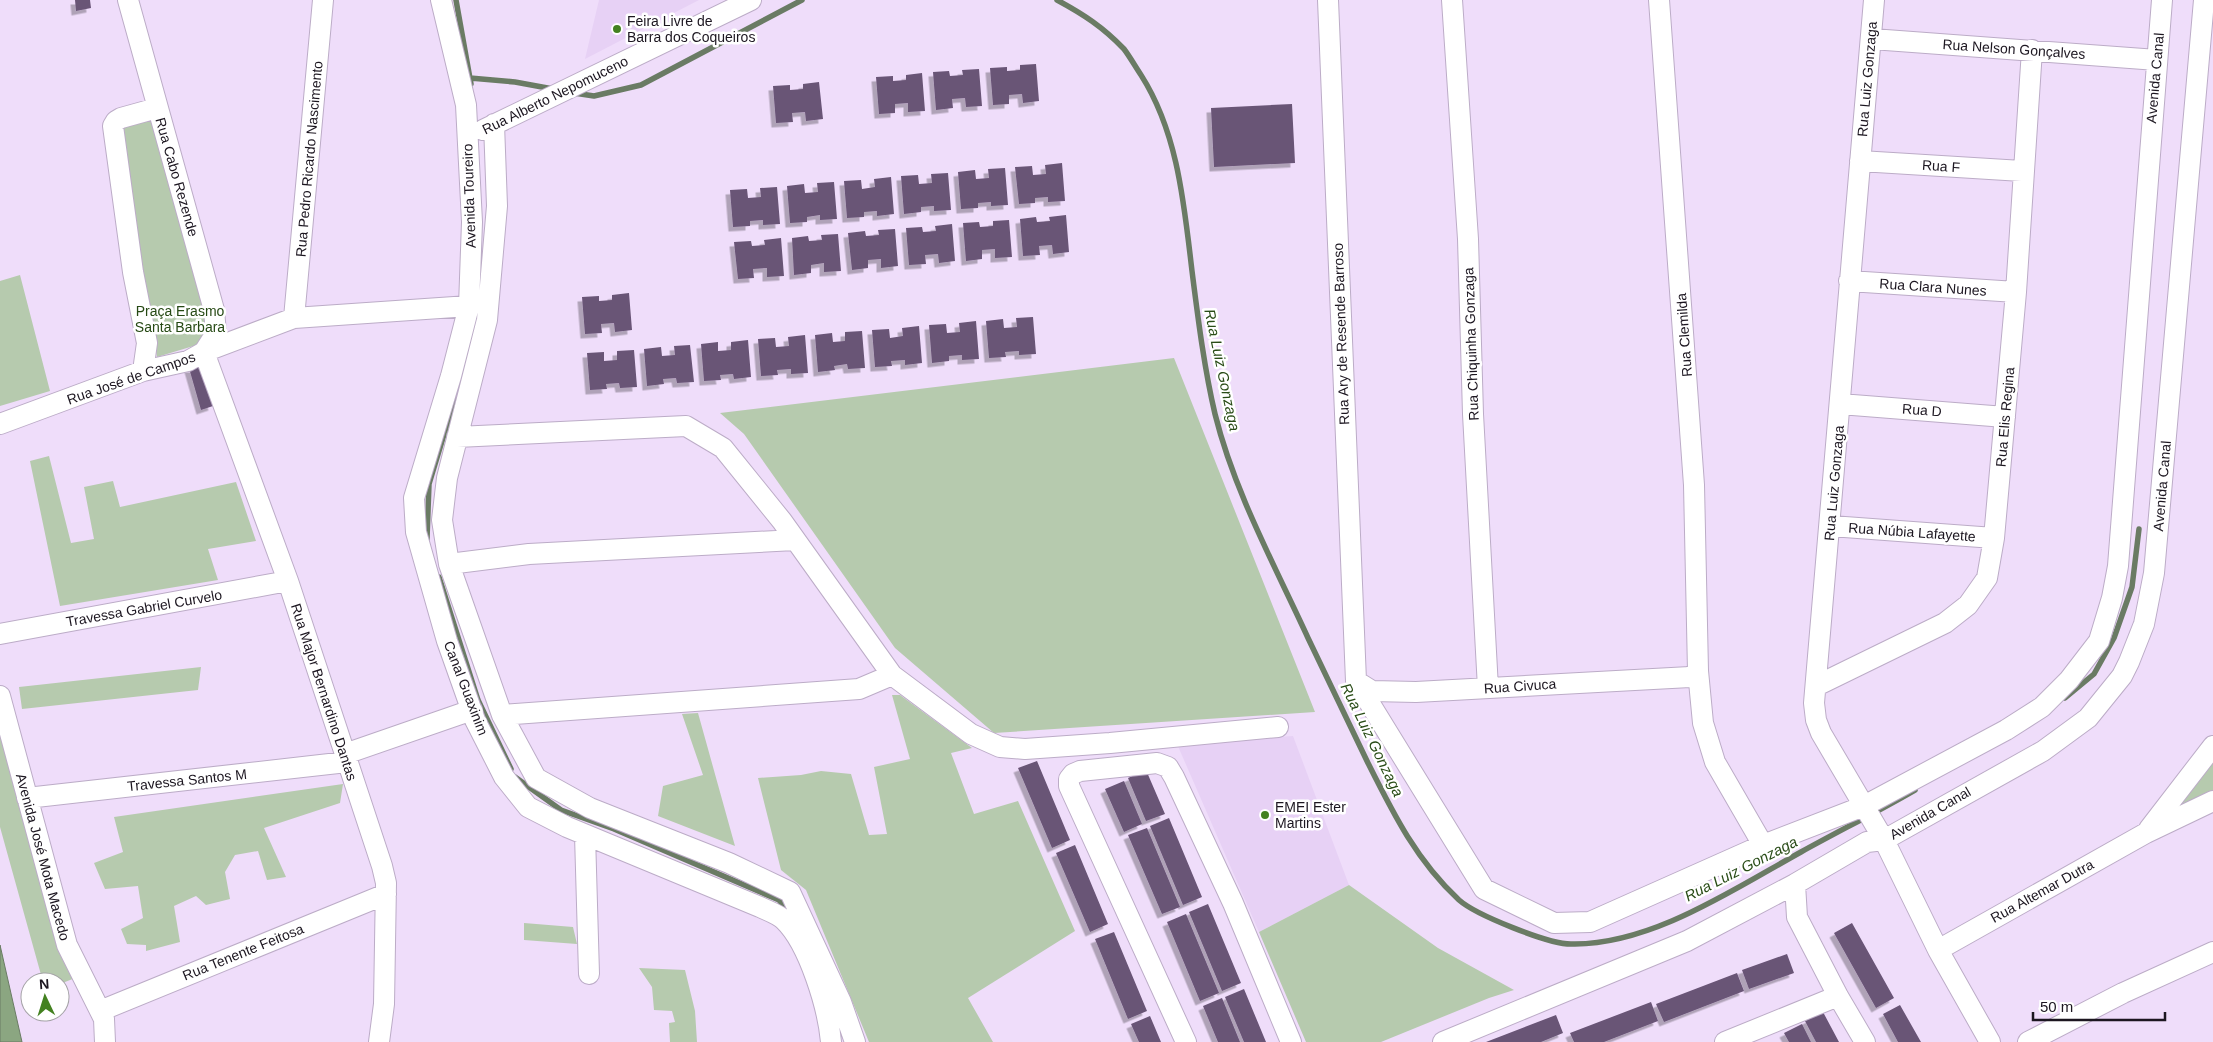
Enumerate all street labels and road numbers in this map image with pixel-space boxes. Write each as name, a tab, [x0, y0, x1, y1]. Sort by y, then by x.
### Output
street label: Rua Luiz Gonzaga	[1854, 20, 1880, 137]
street label: Avenida Canal	[2143, 32, 2167, 124]
street label: Rua Nelson Gonçalves	[1942, 36, 2086, 62]
street label: Rua Alberto Nepomuceno	[479, 53, 631, 137]
street label: Rua Pedro Ricardo Nascimento	[292, 60, 326, 258]
street label: Rua Cabo Rezende	[152, 116, 202, 239]
street label: Avenida Toureiro	[459, 143, 479, 249]
street label: Rua F	[1921, 157, 1961, 175]
street label: Rua Ary de Resende Barroso	[1330, 243, 1352, 425]
street label: Rua Chiquinha Gonzaga	[1460, 267, 1482, 421]
street label: Rua Clara Nunes	[1879, 275, 1987, 299]
street label: Rua Clemilda	[1673, 292, 1695, 377]
street label: Rua José de Campos	[65, 349, 197, 407]
street label: Rua Elis Regina	[1993, 366, 2017, 468]
street label: Rua D	[1902, 401, 1942, 419]
street label: Rua Luiz Gonzaga	[1821, 424, 1847, 541]
street label: Avenida Canal	[2150, 440, 2174, 532]
street label: Rua Núbia Lafayette	[1848, 520, 1976, 544]
street label: Travessa Gabriel Curvelo	[65, 586, 223, 630]
street label: Rua Major Bernardino Dantas	[288, 601, 360, 783]
street label: Canal Guaxinim	[441, 639, 491, 737]
street label: Rua Civuca	[1483, 675, 1557, 697]
street label: Travessa Santos M	[126, 766, 248, 794]
street label: Avenida José Mota Macedo	[13, 772, 73, 943]
street label: Avenida Canal	[1887, 783, 1973, 843]
street label: Rua Altemar Dutra	[1988, 856, 2096, 926]
street label: Rua Tenente Feitosa	[180, 920, 306, 984]

